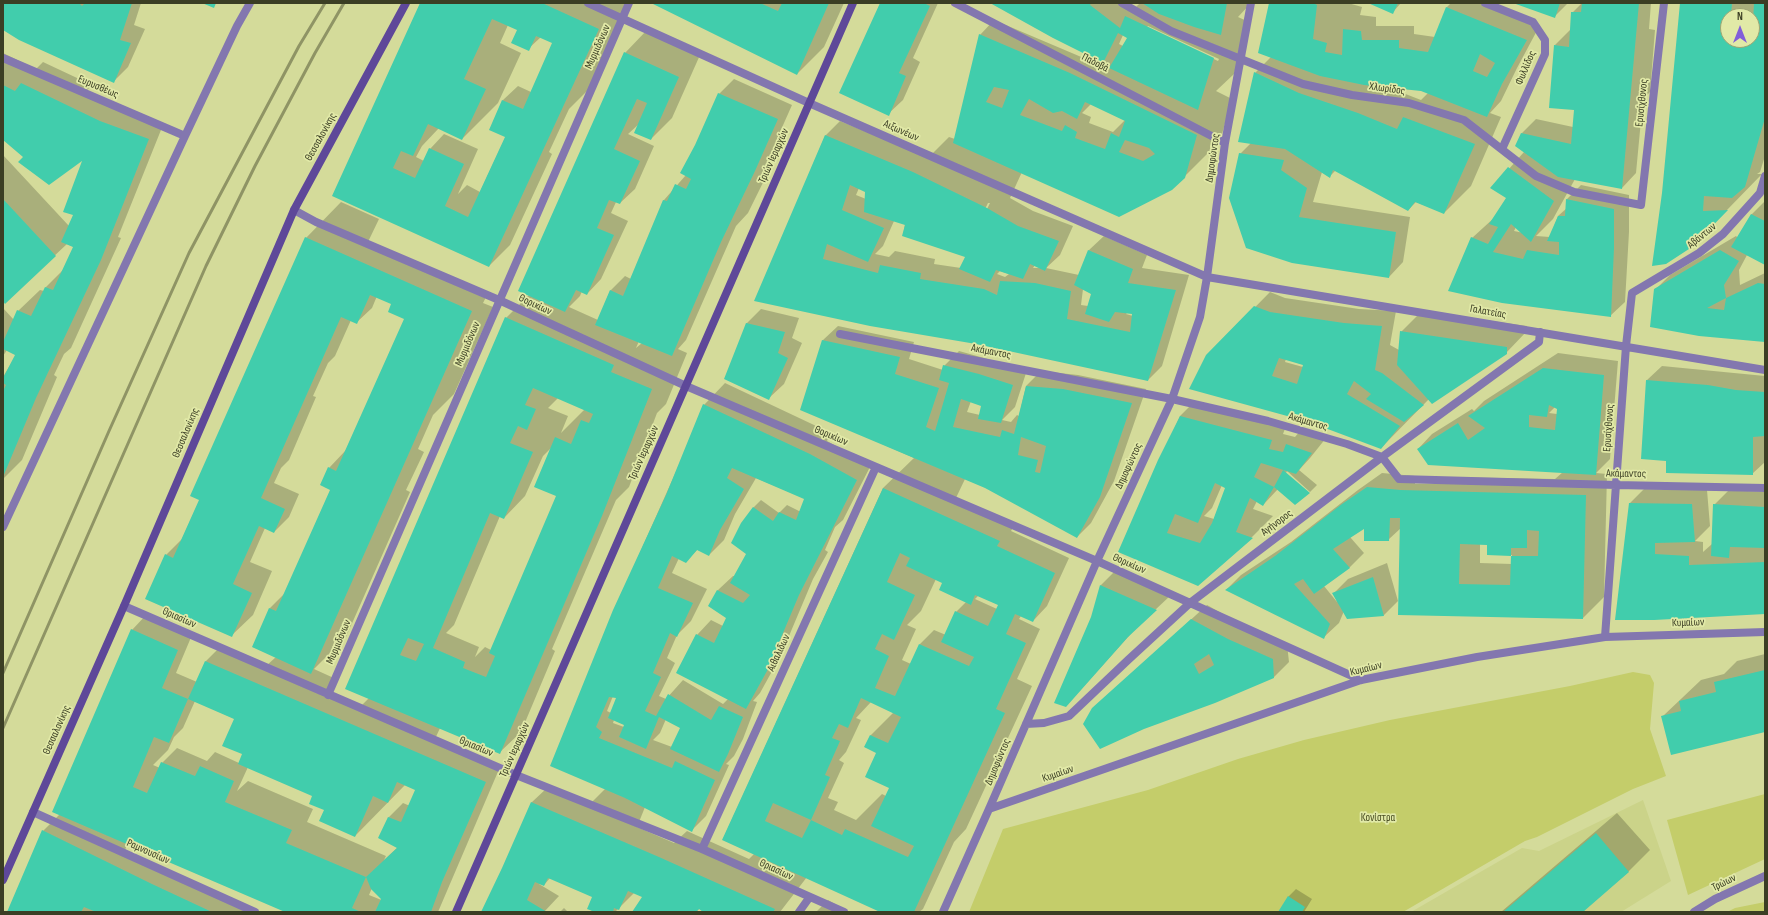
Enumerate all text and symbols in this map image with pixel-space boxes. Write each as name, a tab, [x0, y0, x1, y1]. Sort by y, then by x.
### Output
north arrow	[1720, 8, 1760, 48]
text: N	[1737, 10, 1743, 23]
street label: Μυρμιδόνων	[582, 23, 614, 71]
street label: Φυλλίδος	[1513, 49, 1539, 87]
street label: Παδοβά	[1079, 51, 1111, 75]
street label: Ευρυσθέως	[76, 73, 120, 101]
street label: Ερυσίχθονος	[1633, 79, 1651, 127]
street label: Χλωρίδος	[1368, 80, 1406, 98]
street label: Θεσσαλονίκης	[302, 111, 340, 163]
street label: Αιξωνέων	[881, 117, 921, 145]
street label: Τριών Ιεραρχών	[756, 127, 792, 185]
street label: Δημοφώντος	[1203, 133, 1223, 183]
street label: Αβάντων	[1685, 220, 1719, 252]
street label: Θορικίων	[516, 292, 554, 318]
street label: Γαλατείας	[1469, 302, 1507, 322]
street label: Μυρμιδόνων	[453, 320, 483, 368]
street label: Ακάμαντος	[970, 342, 1012, 362]
street label: Ερυσίχθονος	[1601, 404, 1617, 452]
street label: Θεσσαλονίκης	[170, 406, 202, 460]
street label: Ακάμαντος	[1287, 410, 1329, 434]
street label: Θορικίων	[812, 423, 850, 449]
street label: Τριών Ιεραρχών	[626, 424, 662, 482]
street label: Δημοφώντος	[1113, 441, 1145, 491]
street label: Ακάμαντος	[1606, 467, 1646, 481]
street label: Αγήνορος	[1259, 507, 1295, 539]
street label: Θορικίων	[1110, 551, 1148, 577]
street label: Θριασίων	[160, 605, 198, 631]
street label: Κυμαίων	[1672, 616, 1704, 630]
street label: Μυρμιδόνων	[324, 618, 354, 666]
street label: Αιθαλιδων	[765, 632, 793, 674]
street label: Κυμαίων	[1349, 659, 1383, 679]
street label: Θεσσαλονίκης	[40, 703, 74, 757]
street label: Τριών Ιεραρχών	[497, 721, 533, 779]
street label: Θριασίων	[457, 734, 495, 760]
street label: Δημοφώντος	[982, 737, 1014, 787]
street label: Κυμαίων	[1041, 762, 1075, 786]
park label: Κονίστρα	[1361, 811, 1395, 825]
street label: Ραμνουσίων	[124, 837, 172, 867]
street label: Θριασίων	[757, 857, 795, 883]
street label: Τρώων	[1710, 871, 1738, 895]

